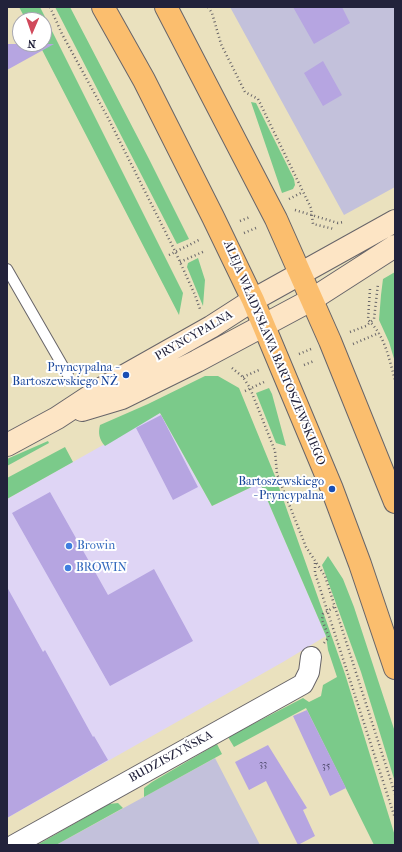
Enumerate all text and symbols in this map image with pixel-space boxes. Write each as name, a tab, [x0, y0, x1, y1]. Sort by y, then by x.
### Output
north arrow	[12, 12, 52, 52]
text: N	[27, 37, 36, 50]
street label: ALEJA WŁADYSŁAWA BARTOSZEWSKIEGO	[220, 238, 328, 468]
street label: PRYNCYPALNA	[153, 308, 235, 364]
place label: Pryncypalna - Bartoszewskiego NŻ	[12, 361, 118, 389]
marker: Pryncypalna - Bartoszewskiego NŻ	[121, 370, 131, 380]
place label: Bartoszewskiego - Pryncypalna	[238, 475, 324, 503]
marker: Bartoszewskiego - Pryncypalna	[327, 484, 337, 494]
place label: Browin	[77, 539, 115, 553]
marker: Browin	[64, 541, 74, 551]
place label: BROWIN	[76, 561, 127, 575]
marker: BROWIN	[63, 563, 73, 573]
street label: BUDZISZYŃSKA	[127, 728, 215, 786]
house number: 33	[259, 759, 267, 771]
house number: 35	[322, 761, 330, 773]

